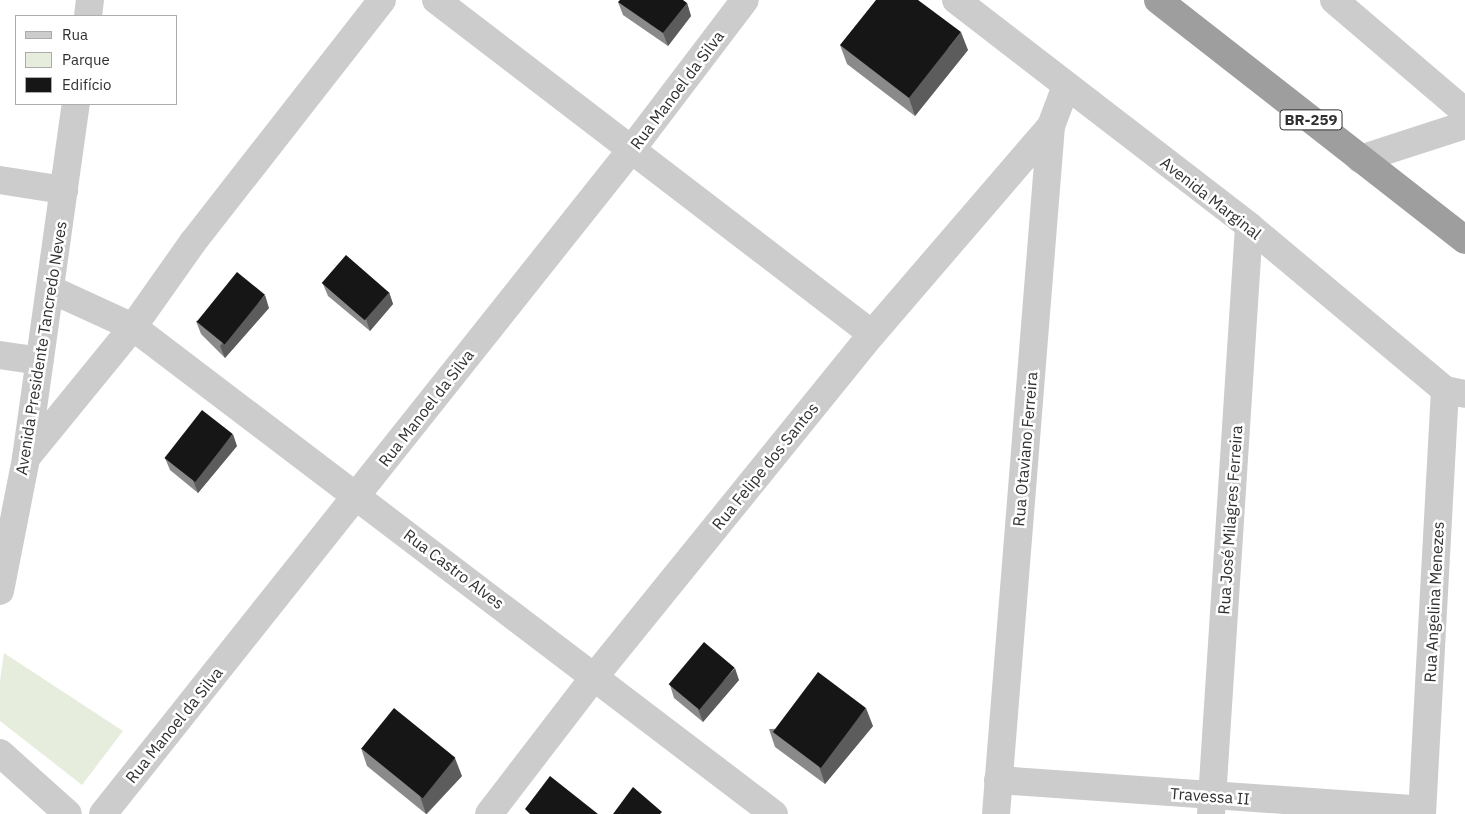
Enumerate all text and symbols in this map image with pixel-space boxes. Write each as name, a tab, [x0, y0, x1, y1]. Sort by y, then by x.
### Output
legend	[15, 15, 178, 105]
text: Rua	[62, 25, 88, 44]
street label: Rua Manoel da Silva	[626, 27, 728, 153]
text: Parque	[62, 50, 110, 69]
text: Edifício	[62, 75, 111, 94]
road number: BR-259	[1278, 108, 1344, 132]
street label: Avenida Marginal	[1157, 153, 1265, 243]
street label: Avenida Presidente Tancredo Neves	[11, 220, 71, 476]
street label: Rua Manoel da Silva	[374, 346, 478, 470]
street label: Rua Otaviano Ferreira	[1009, 371, 1041, 527]
street label: Rua Felipe dos Santos	[708, 398, 822, 534]
street label: Rua José Milagres Ferreira	[1214, 425, 1246, 615]
street label: Rua Angelina Menezes	[1420, 521, 1448, 683]
street label: Rua Castro Alves	[400, 525, 508, 613]
street label: Rua Manoel da Silva	[121, 663, 227, 787]
street label: Travessa II	[1170, 784, 1250, 808]

